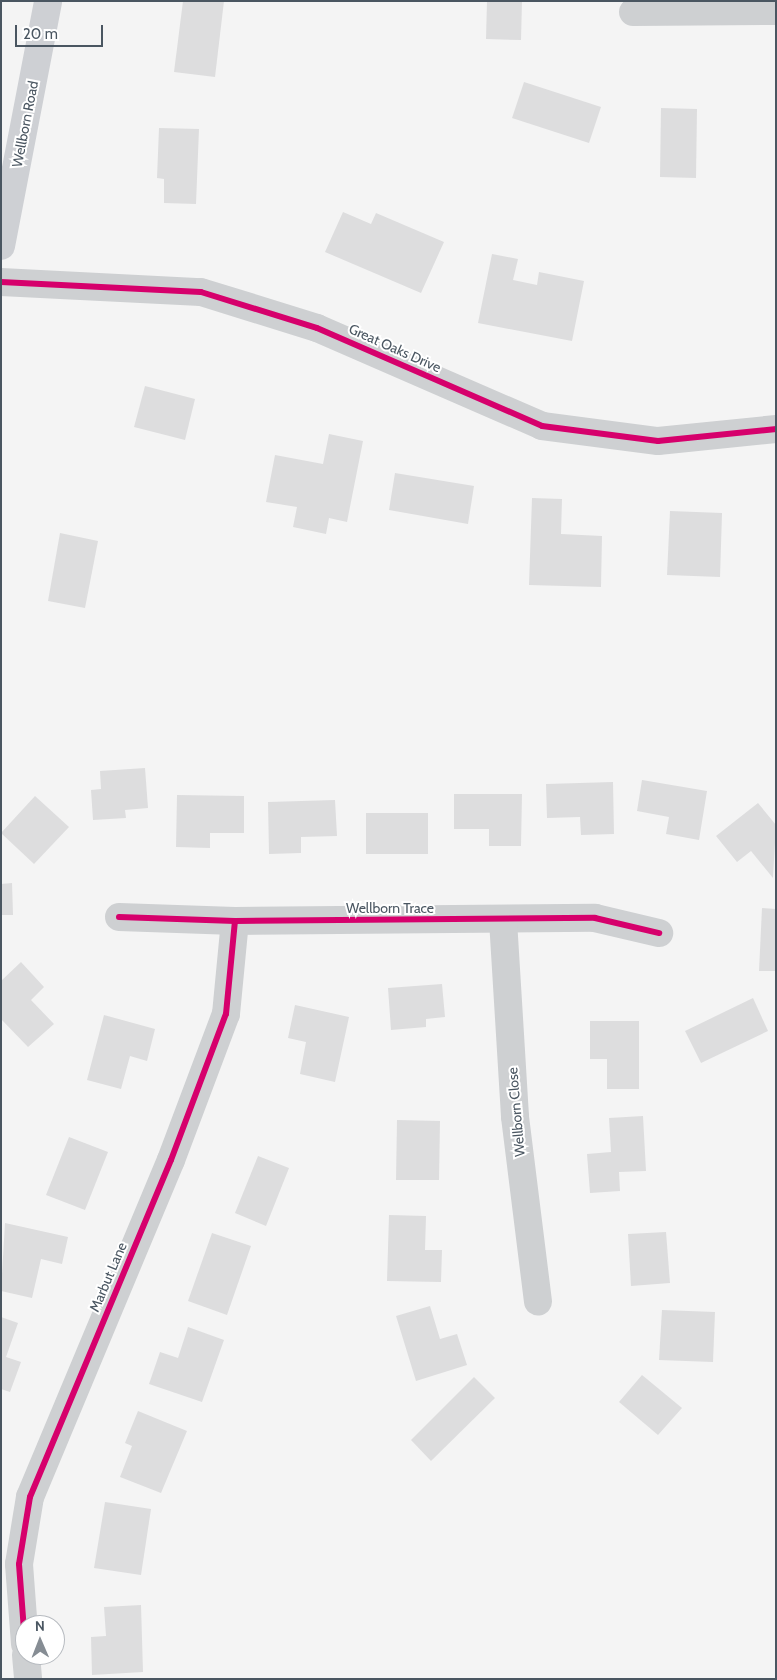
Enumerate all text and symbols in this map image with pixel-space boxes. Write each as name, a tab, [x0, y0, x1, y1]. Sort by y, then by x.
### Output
scale bar	[18, 15, 105, 47]
text: 20 m	[23, 25, 58, 43]
street label: Wellborn Road	[8, 79, 42, 169]
street label: Great Oaks Drive	[346, 320, 444, 376]
street label: Wellborn Trace	[346, 900, 434, 916]
street label: Wellborn Close	[504, 1067, 528, 1157]
street label: Marbut Lane	[86, 1240, 130, 1314]
north arrow	[15, 1615, 65, 1665]
text: N	[35, 1617, 45, 1635]

